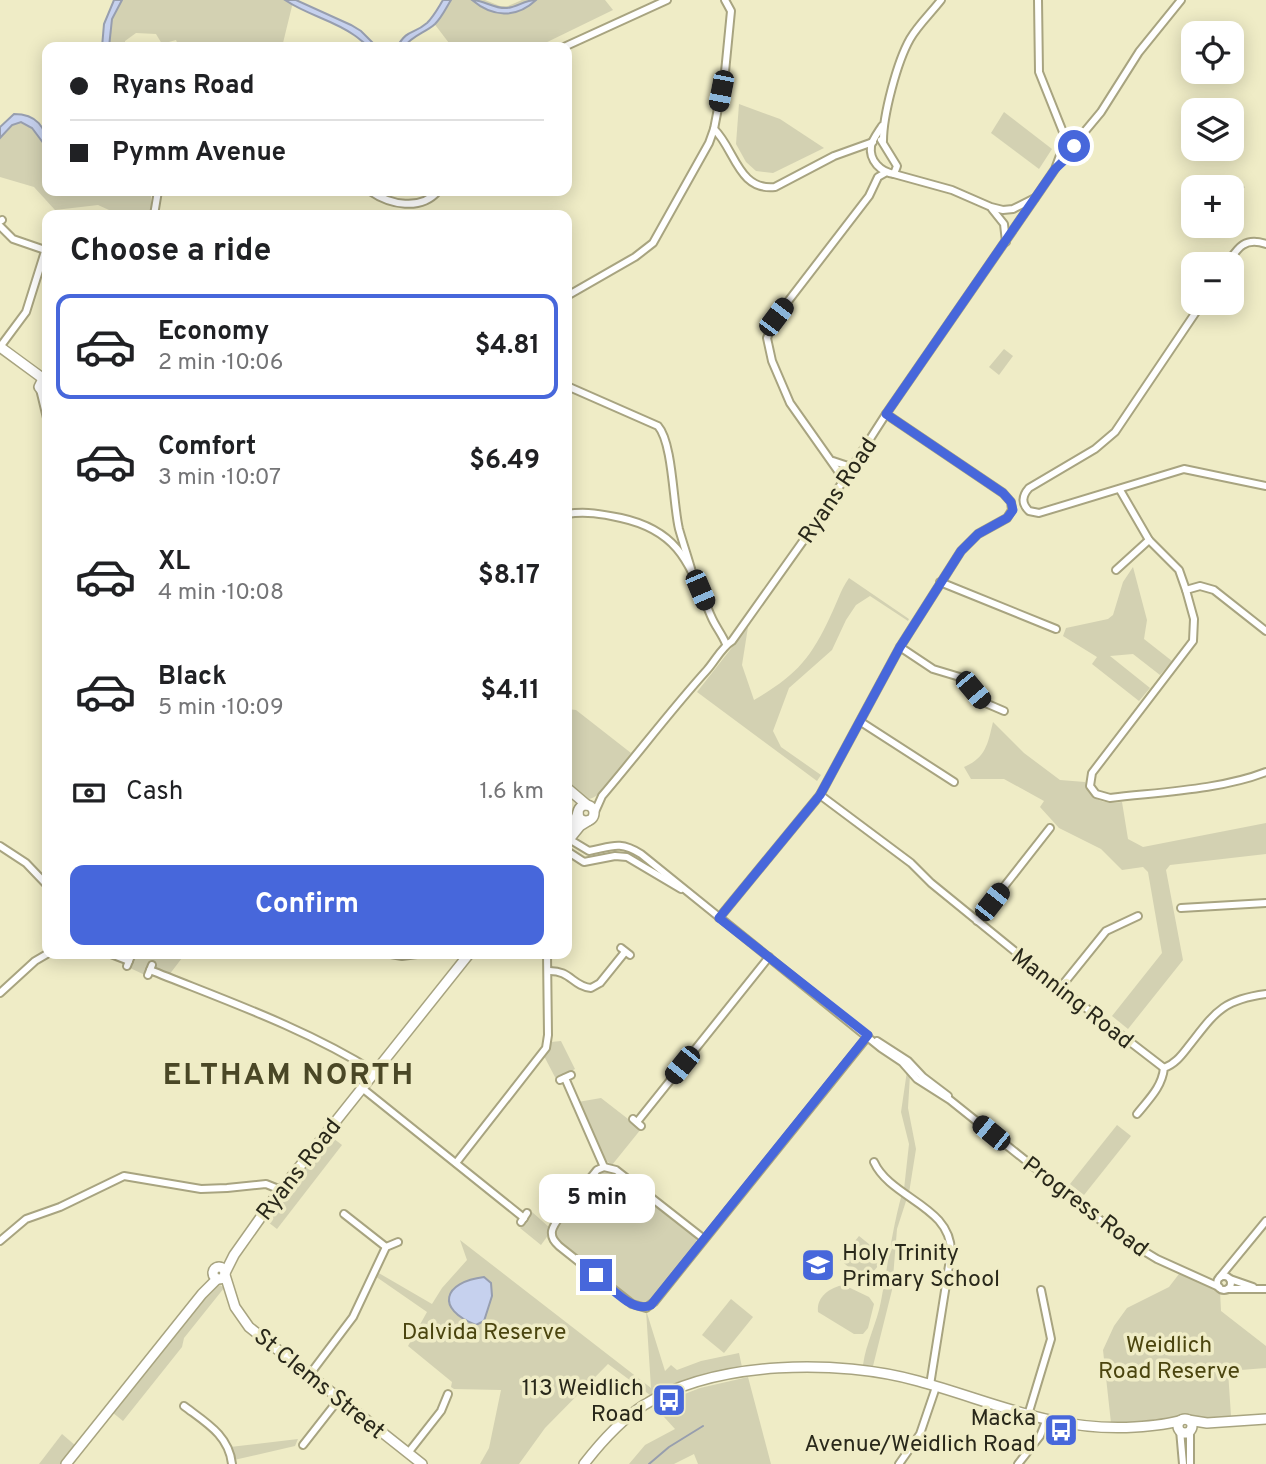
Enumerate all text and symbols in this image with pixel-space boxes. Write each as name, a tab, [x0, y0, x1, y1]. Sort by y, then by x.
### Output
map controls	[1181, 21, 1244, 315]
button: locate	[1181, 21, 1244, 84]
car	[707, 68, 736, 114]
text: Ryans Road	[112, 70, 255, 103]
button: layers	[1181, 98, 1244, 161]
route start	[1058, 130, 1090, 162]
text: Pymm Avenue	[112, 137, 286, 170]
button: +	[1181, 175, 1244, 238]
text: Choose a ride	[70, 232, 271, 272]
button: −	[1181, 252, 1244, 315]
car	[755, 294, 798, 340]
icon: car	[74, 315, 137, 378]
text: Economy	[158, 316, 269, 349]
text: $4.81	[475, 330, 540, 363]
text: 2 min · 10:06	[158, 349, 284, 378]
icon: car	[74, 430, 137, 493]
text: Comfort	[158, 431, 256, 464]
street label: Ryans Road	[793, 433, 885, 550]
text: $6.49	[469, 445, 540, 478]
text: 3 min · 10:07	[158, 464, 281, 493]
icon: car	[74, 545, 137, 608]
text: XL	[158, 546, 190, 579]
text: $8.17	[478, 560, 540, 593]
car	[683, 567, 718, 613]
text: 4 min · 10:08	[158, 579, 284, 608]
icon: car	[74, 660, 137, 723]
text: Black	[158, 661, 227, 694]
car	[952, 667, 995, 713]
text: $4.11	[481, 675, 540, 708]
text: 5 min · 10:09	[158, 694, 284, 723]
icon: cash	[70, 774, 108, 812]
text: Cash	[126, 776, 183, 809]
text: 1.6 km	[479, 778, 544, 807]
button: Confirm	[70, 865, 544, 945]
car	[971, 879, 1014, 925]
street label: Manning Road	[1005, 943, 1138, 1057]
car	[661, 1042, 704, 1088]
district label: ELTHAM NORTH	[163, 1058, 415, 1095]
car	[969, 1112, 1014, 1154]
street label: Ryans Road	[251, 1114, 349, 1227]
street label: Progress Road	[1016, 1151, 1153, 1265]
callout: 5 min	[538, 1174, 654, 1222]
text: 5 min	[567, 1184, 627, 1213]
place label: Holy Trinity Primary School	[842, 1240, 1000, 1295]
school or university icon: Holy Trinity Primary School	[799, 1246, 837, 1284]
route end	[580, 1259, 612, 1291]
park label: Dalvida Reserve	[402, 1319, 566, 1348]
street label: St Clems Street	[247, 1323, 390, 1447]
park label: Weidlich Road Reserve	[1098, 1332, 1240, 1387]
place label: 113 Weidlich Road	[522, 1375, 644, 1430]
bus stop icon: 113 Weidlich Road	[650, 1381, 688, 1419]
place label: Macka Avenue/Weidlich Road	[804, 1405, 1036, 1460]
bus stop icon: Macka Avenue/Weidlich Road	[1042, 1411, 1080, 1449]

